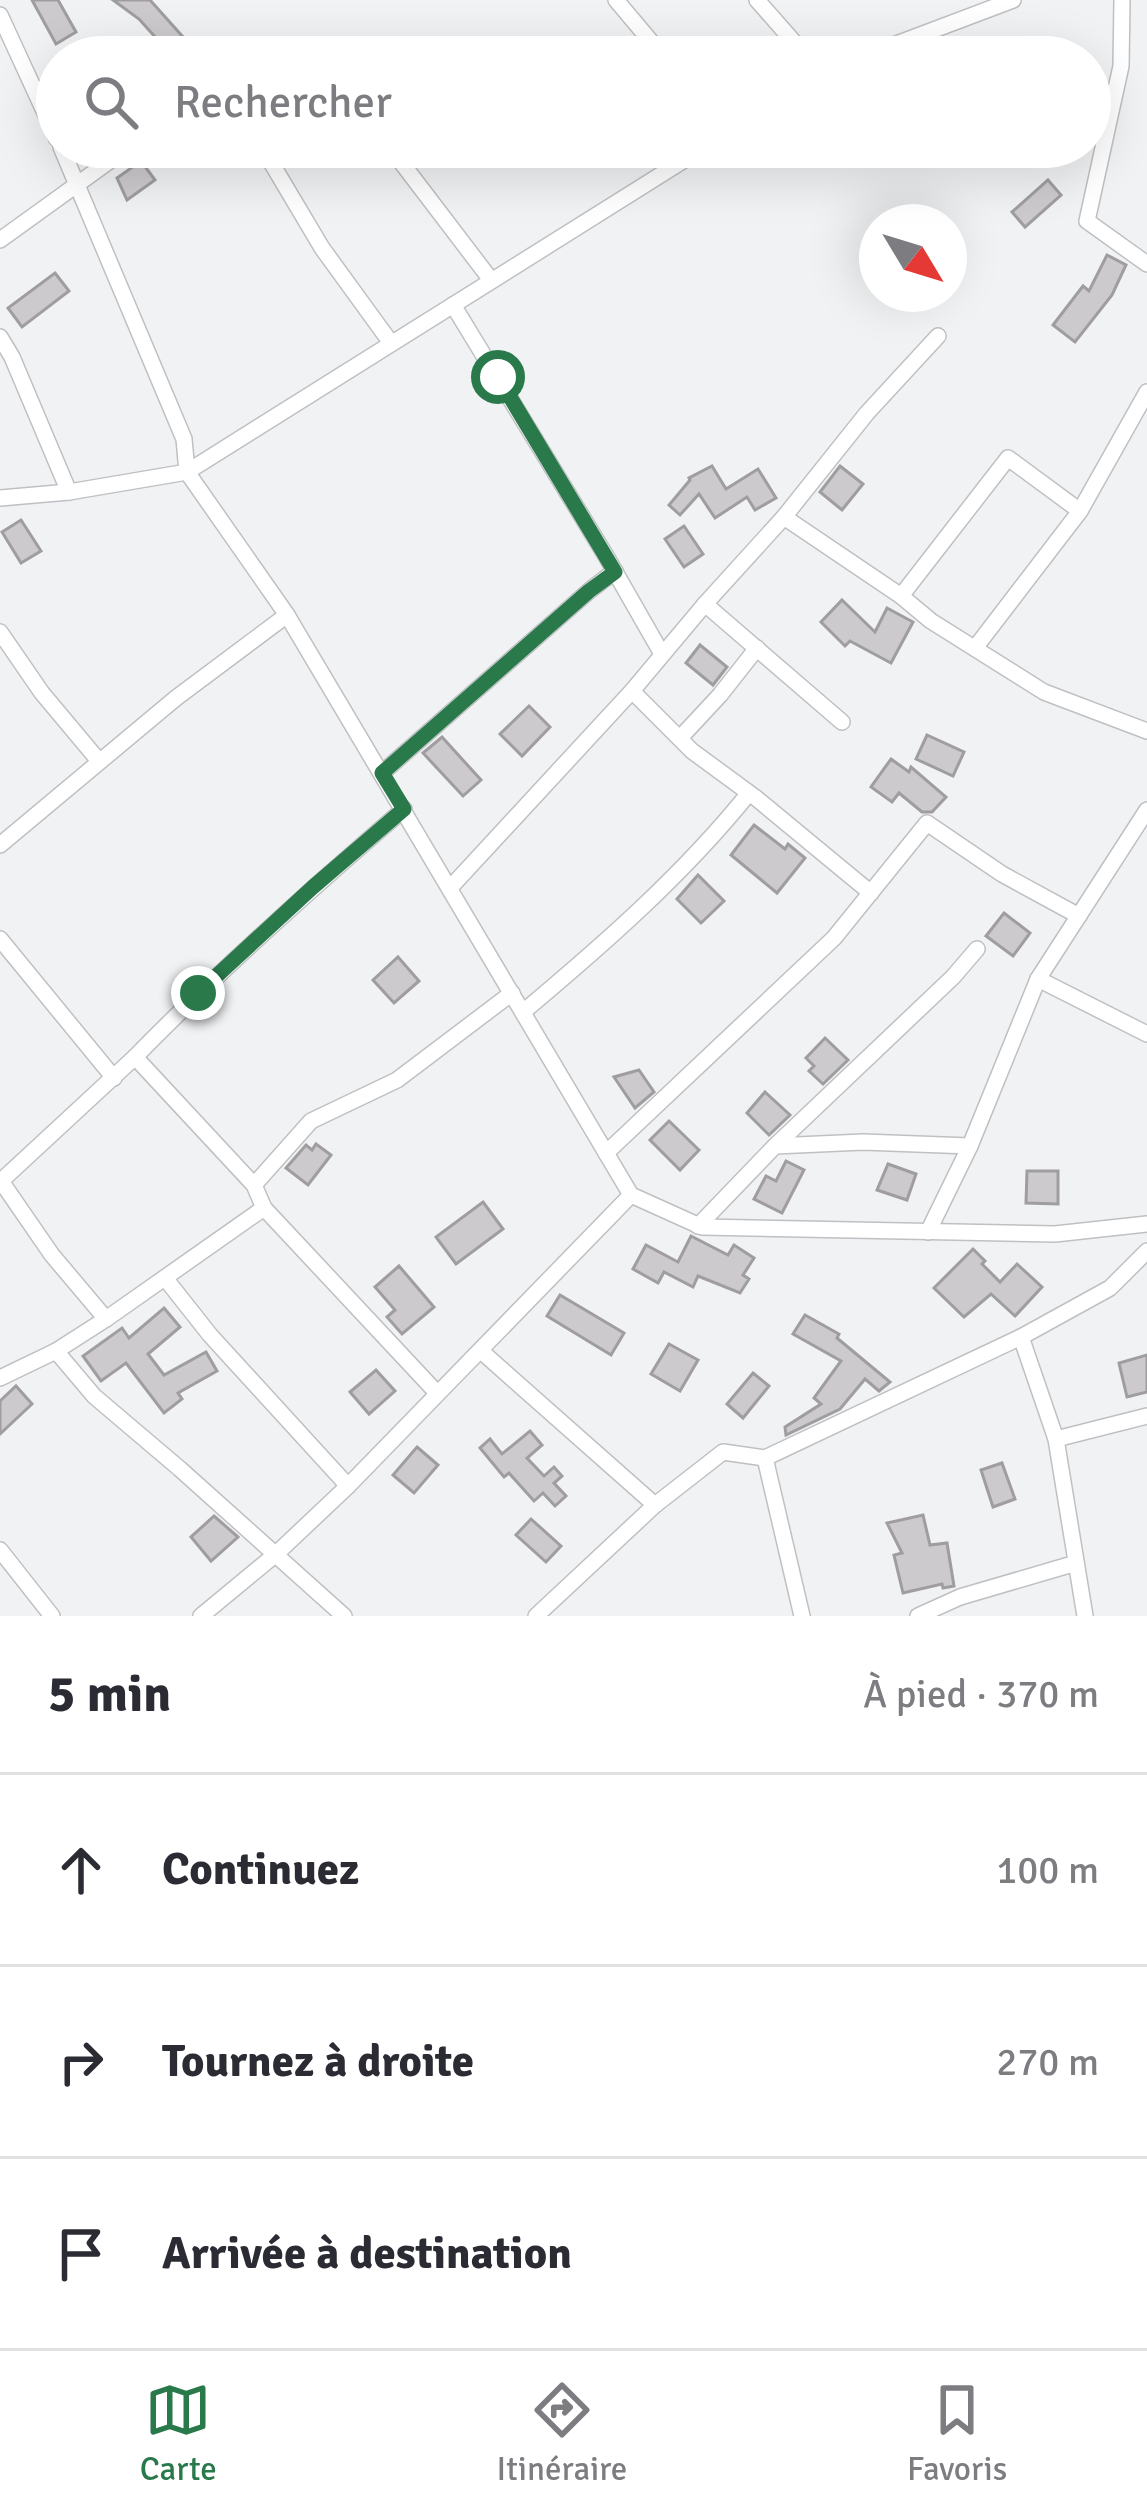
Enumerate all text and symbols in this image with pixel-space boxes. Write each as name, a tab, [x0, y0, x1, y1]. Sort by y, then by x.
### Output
search box	[36, 36, 1111, 168]
icon: search	[78, 69, 144, 135]
text: Rechercher	[174, 75, 392, 130]
north arrow	[859, 204, 967, 312]
route start	[471, 350, 525, 404]
route end	[171, 966, 225, 1020]
text: 5 min	[48, 1663, 171, 1726]
text: À pied · 370 m	[863, 1670, 1099, 1718]
icon: ahead	[48, 1837, 114, 1903]
text: Continuez	[162, 1842, 359, 1897]
text: 100 m	[996, 1846, 1099, 1894]
icon: right	[48, 2029, 114, 2095]
text: Tournez à droite	[162, 2034, 474, 2089]
text: 270 m	[996, 2038, 1099, 2086]
icon: arrive	[48, 2221, 114, 2287]
text: Arrivée à destination	[162, 2226, 572, 2281]
tab: Carte	[140, 2377, 217, 2490]
tab: Itinéraire	[497, 2377, 627, 2490]
tab: Favoris	[907, 2377, 1007, 2490]

